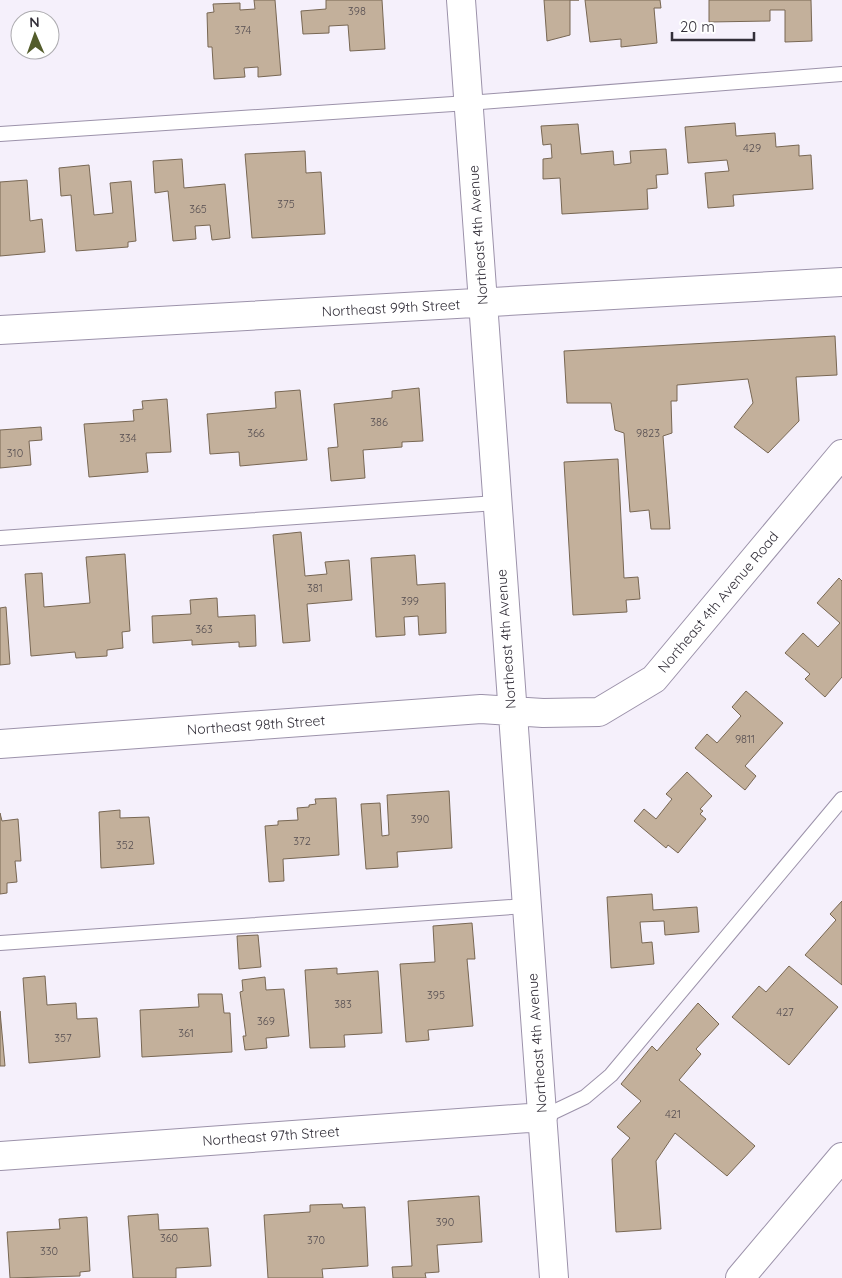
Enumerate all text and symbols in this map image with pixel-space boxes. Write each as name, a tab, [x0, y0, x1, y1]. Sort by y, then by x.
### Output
house number: 398	[348, 4, 366, 18]
north arrow	[10, 10, 60, 60]
scale bar	[672, 10, 754, 42]
text: N	[29, 13, 40, 31]
text: 20 m	[680, 17, 715, 36]
house number: 374	[235, 23, 252, 37]
house number: 429	[743, 141, 761, 155]
street label: Northeast 4th Avenue	[464, 164, 492, 306]
house number: 375	[277, 197, 295, 211]
house number: 365	[189, 202, 207, 216]
street label: Northeast 99th Street	[321, 295, 461, 321]
house number: 386	[370, 415, 388, 429]
house number: 366	[247, 426, 265, 440]
house number: 9823	[636, 426, 660, 440]
house number: 334	[119, 431, 137, 445]
house number: 310	[7, 446, 23, 460]
street label: Northeast 4th Avenue Road	[654, 528, 782, 676]
street label: Northeast 4th Avenue	[492, 568, 520, 710]
house number: 381	[307, 581, 323, 595]
house number: 399	[401, 594, 419, 608]
house number: 363	[195, 622, 213, 636]
street label: Northeast 98th Street	[186, 711, 326, 739]
house number: 9811	[735, 732, 755, 746]
house number: 390	[411, 812, 429, 826]
house number: 372	[293, 834, 311, 848]
house number: 352	[116, 838, 134, 852]
street label: Northeast 4th Avenue	[523, 972, 551, 1114]
house number: 395	[427, 988, 445, 1002]
house number: 383	[334, 997, 352, 1011]
house number: 427	[776, 1005, 794, 1019]
house number: 369	[257, 1014, 275, 1028]
house number: 361	[178, 1026, 194, 1040]
house number: 357	[54, 1031, 72, 1045]
house number: 421	[665, 1107, 681, 1121]
street label: Northeast 97th Street	[202, 1122, 341, 1150]
house number: 390	[436, 1215, 454, 1229]
house number: 360	[160, 1231, 178, 1245]
house number: 370	[307, 1233, 325, 1247]
house number: 330	[40, 1244, 58, 1258]

